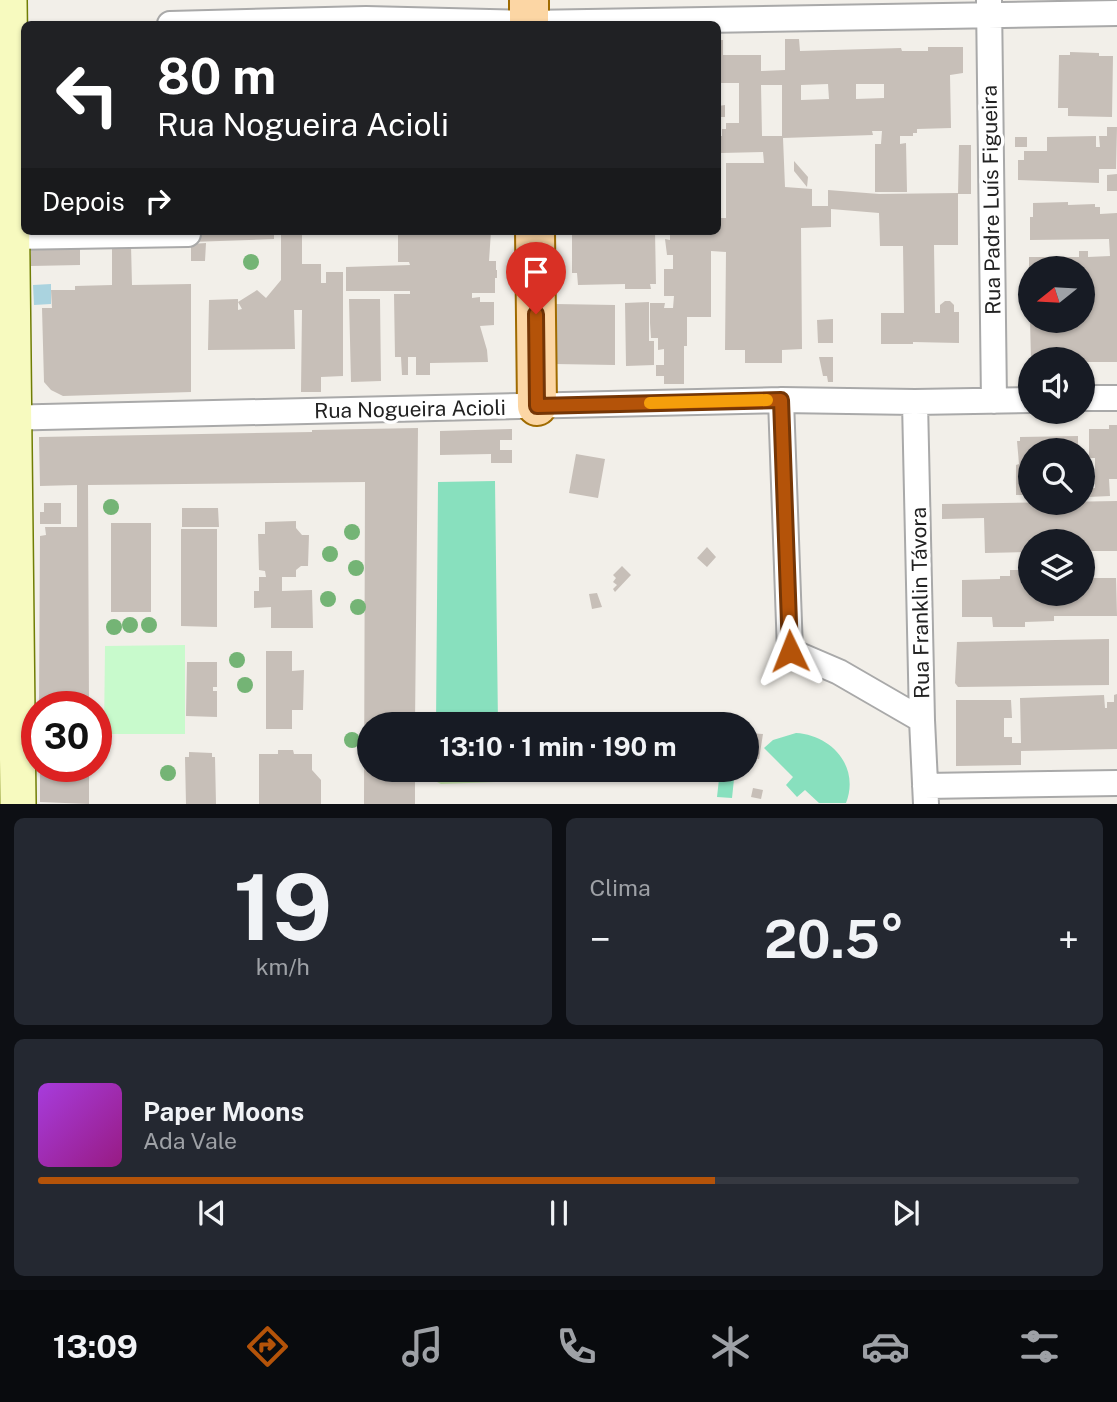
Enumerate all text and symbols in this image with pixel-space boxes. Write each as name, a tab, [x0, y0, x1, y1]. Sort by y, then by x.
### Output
text: 80 m	[157, 47, 276, 105]
icon: left	[42, 49, 133, 140]
street label: Rua Padre Luís Figueira	[976, 85, 1006, 315]
text: Rua Nogueira Acioli	[157, 106, 449, 143]
icon: right	[139, 182, 177, 220]
text: Depois	[42, 186, 125, 217]
pin	[506, 242, 566, 314]
icon: arrive	[517, 253, 555, 291]
north arrow	[1018, 256, 1096, 332]
map controls	[1018, 256, 1095, 606]
button: sound	[1018, 347, 1095, 424]
street label: Rua Nogueira Acioli	[314, 395, 506, 423]
button: search	[1018, 438, 1095, 515]
street label: Rua Franklin Távora	[906, 507, 934, 699]
button: layers	[1018, 529, 1095, 606]
position arrow	[753, 614, 827, 688]
speed limit sign: 30	[21, 691, 112, 782]
text: 13:10 · 1 min · 190 m	[440, 731, 676, 762]
text: 19	[233, 854, 332, 960]
text: Clima	[590, 874, 651, 901]
text: 20.5°	[764, 909, 904, 970]
text: −	[590, 917, 611, 962]
text: +	[1058, 917, 1079, 962]
text: km/h	[256, 953, 310, 980]
text: Paper Moons	[143, 1096, 304, 1127]
text: Ada Vale	[143, 1127, 237, 1154]
icon: previous	[193, 1194, 231, 1232]
icon: pause	[540, 1194, 578, 1232]
icon: next	[887, 1194, 925, 1232]
icon: directions	[243, 1322, 292, 1371]
icon: music	[398, 1322, 447, 1371]
icon: phone	[552, 1322, 601, 1371]
icon: climate	[706, 1322, 755, 1371]
icon: car	[861, 1322, 910, 1371]
icon: filters	[1015, 1322, 1064, 1371]
text: 13:09	[53, 1328, 138, 1365]

